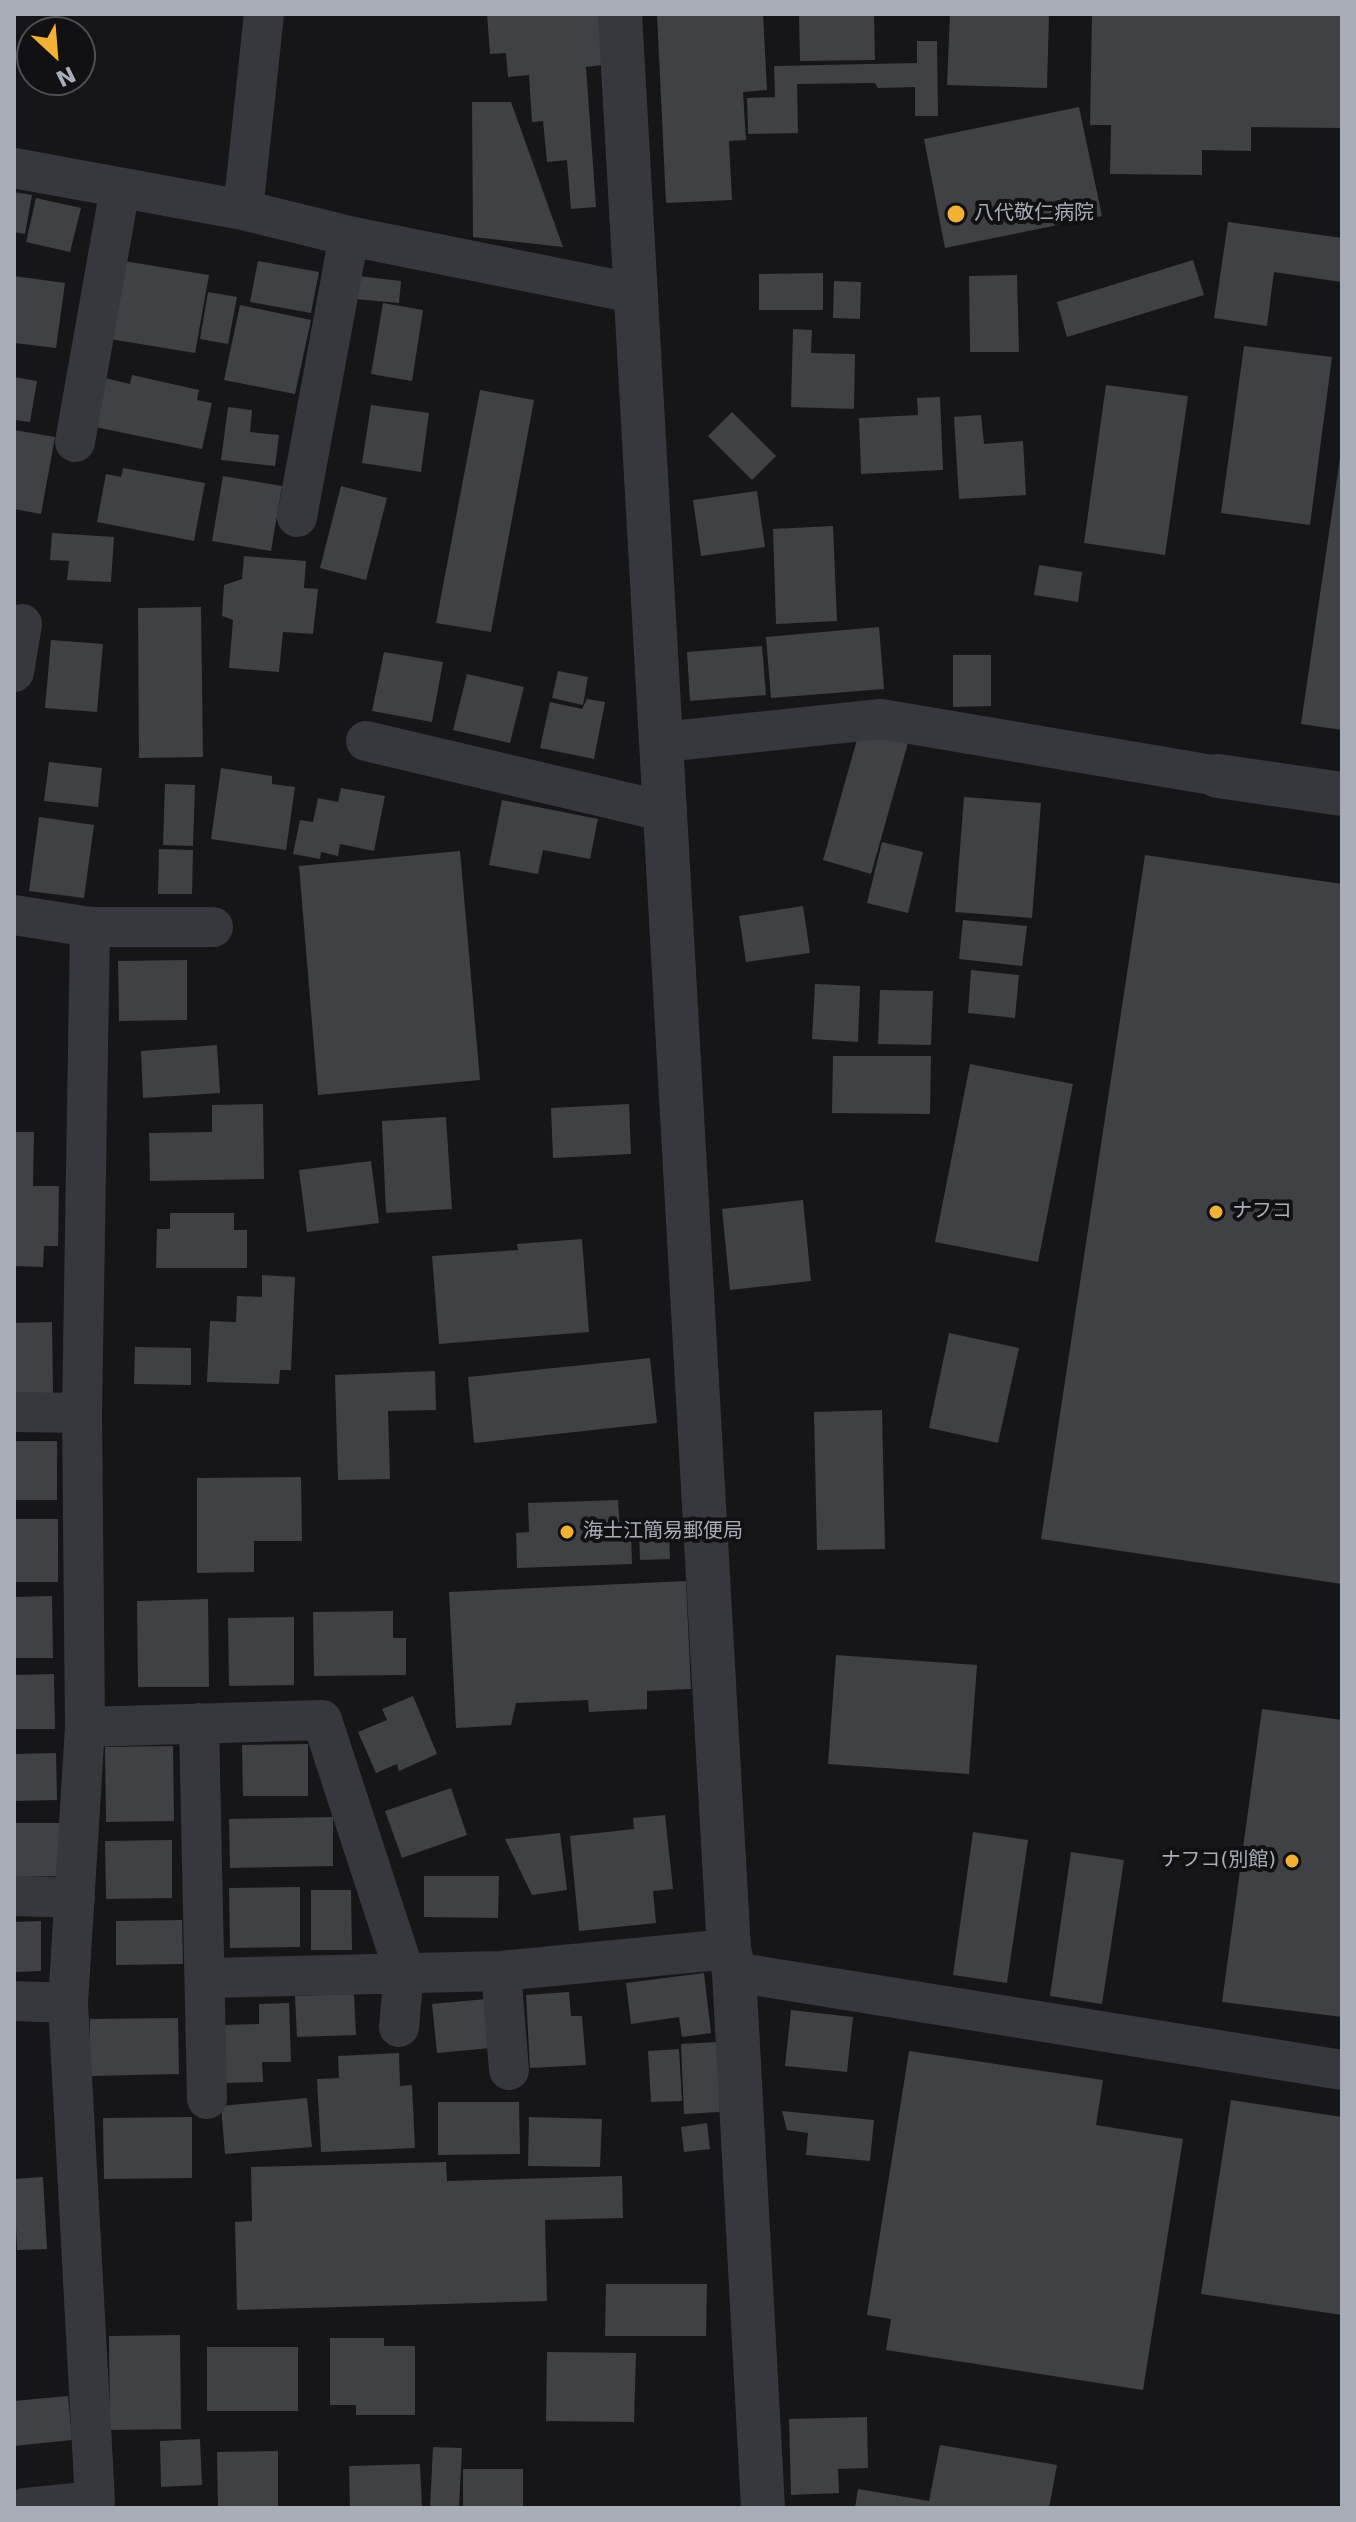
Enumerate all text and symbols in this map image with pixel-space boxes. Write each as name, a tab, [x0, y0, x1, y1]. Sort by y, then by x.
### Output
north arrow	[16, 16, 96, 96]
text: N	[52, 61, 80, 91]
place label: 八代敬仁病院	[974, 202, 1094, 226]
marker: 八代敬仁病院	[945, 203, 967, 225]
place label: ナフコ	[1232, 1200, 1292, 1224]
marker: ナフコ	[1207, 1203, 1225, 1221]
place label: 海士江簡易郵便局	[583, 1520, 743, 1544]
marker: 海士江簡易郵便局	[558, 1523, 576, 1541]
place label: ナフコ(別館)	[1160, 1849, 1276, 1873]
marker: ナフコ(別館)	[1283, 1852, 1301, 1870]

